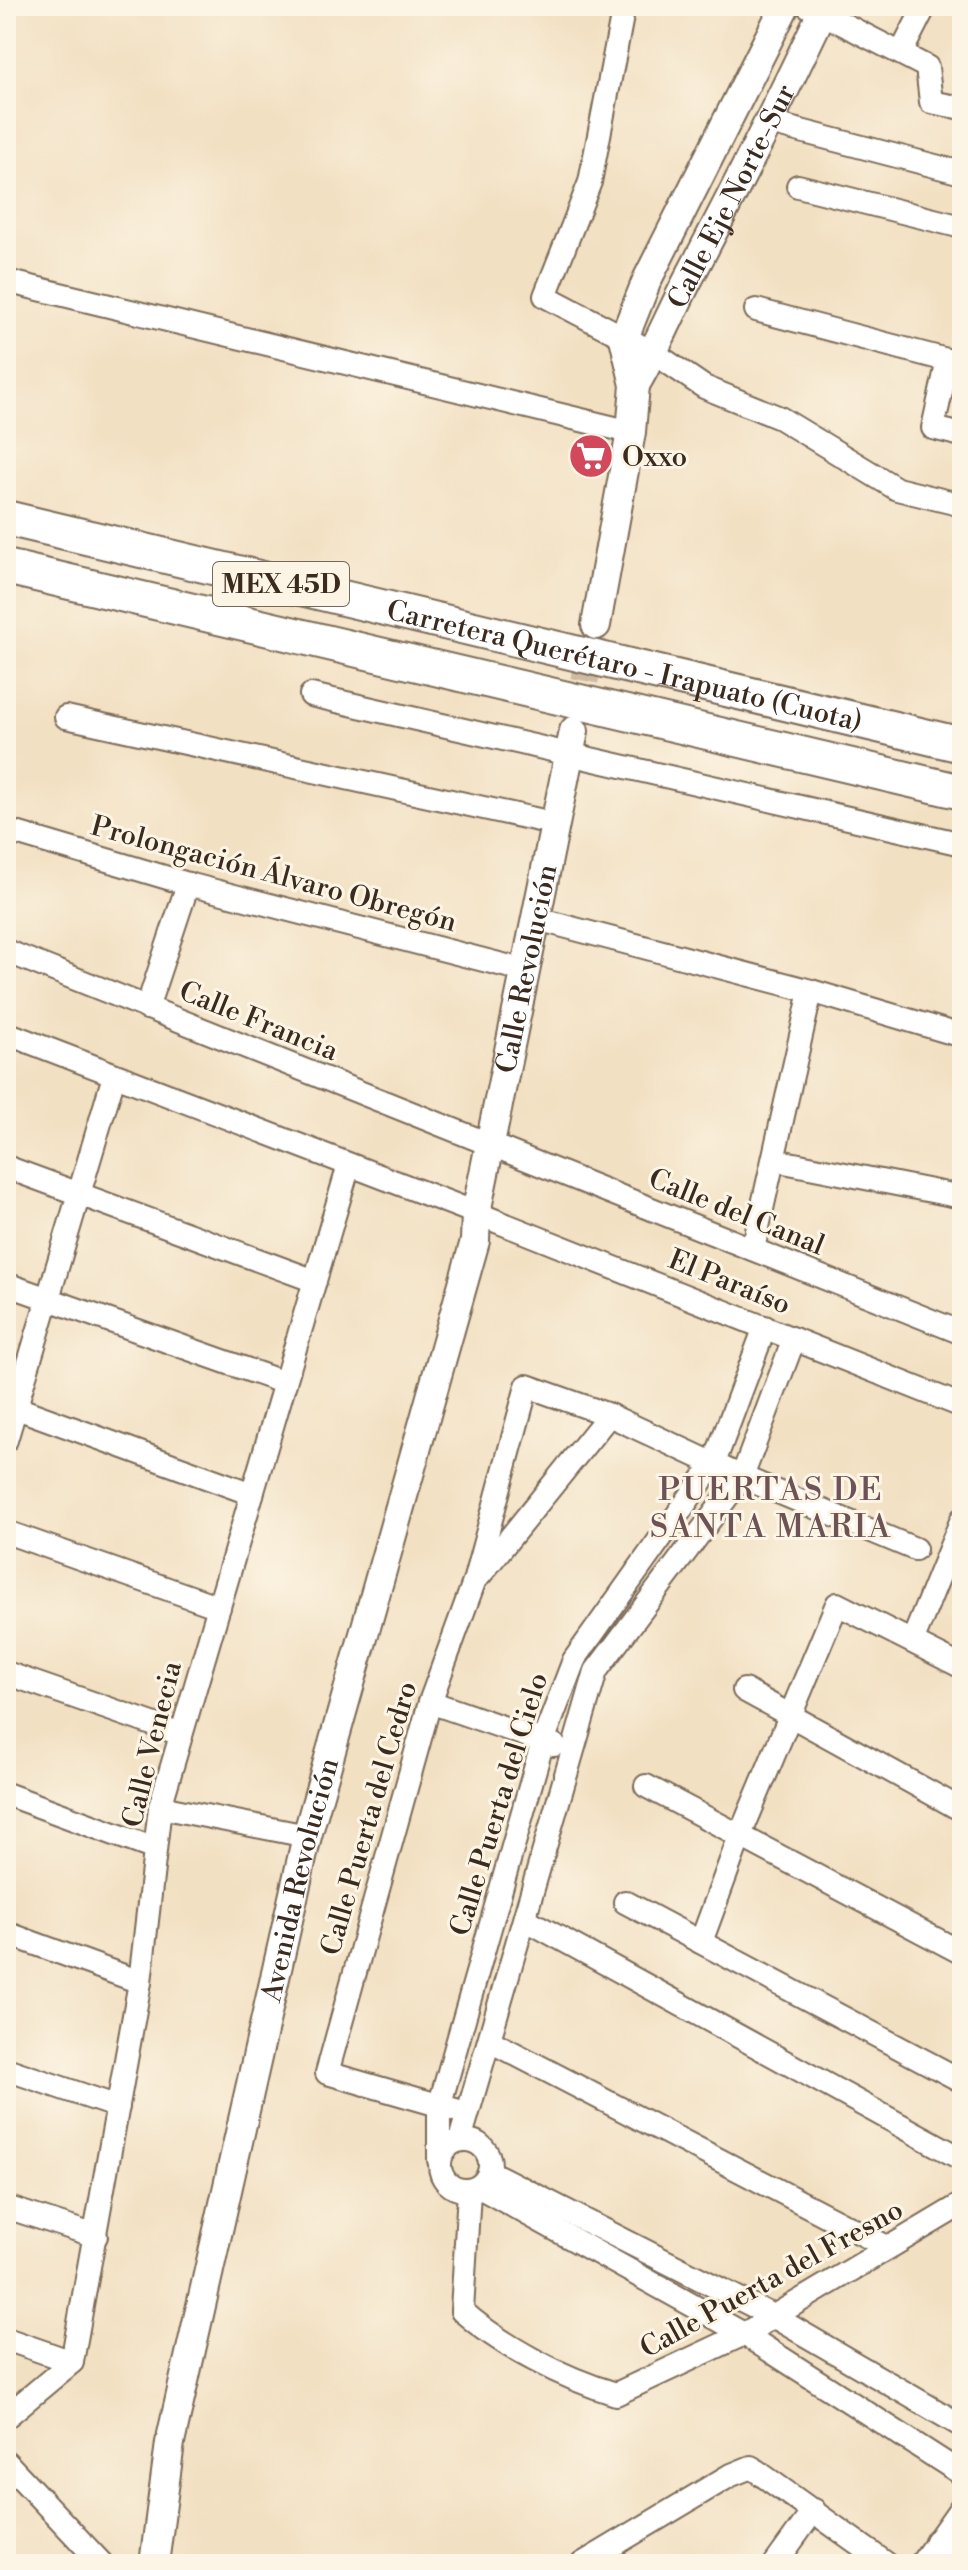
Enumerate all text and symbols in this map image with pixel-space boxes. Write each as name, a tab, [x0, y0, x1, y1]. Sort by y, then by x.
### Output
street label: Calle Eje Norte-Sur	[661, 79, 804, 315]
supermarket icon: Oxxo	[567, 432, 615, 480]
place label: Oxxo	[622, 440, 687, 475]
road number: MEX 45D	[213, 562, 349, 606]
street label: Carretera Querétaro - Irapuato (Cuota)	[383, 593, 866, 740]
street label: Prolongación Álvaro Obregón	[87, 807, 461, 940]
street label: Calle Revolución	[489, 861, 566, 1076]
street label: Calle Francia	[174, 974, 344, 1069]
street label: Calle del Canal	[643, 1161, 829, 1264]
street label: El Paraíso	[663, 1242, 796, 1323]
district label: PUERTAS DE SANTA MARIA	[650, 1470, 892, 1547]
street label: Calle Venecia	[115, 1657, 190, 1831]
street label: Calle Puerta del Cielo	[443, 1669, 556, 1940]
street label: Calle Puerta del Cedro	[314, 1677, 425, 1959]
street label: Avenida Revolución	[254, 1754, 347, 2006]
street label: Calle Puerta del Fresno	[634, 2192, 909, 2366]

